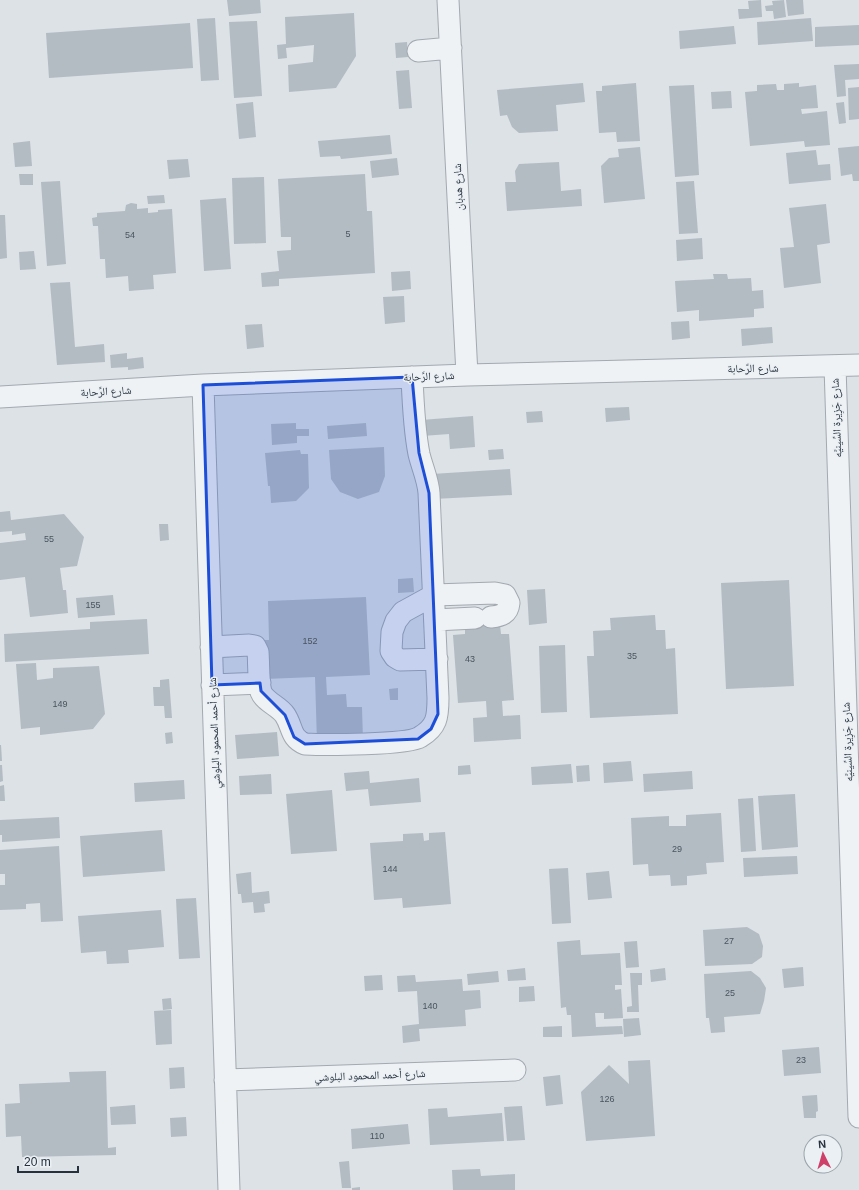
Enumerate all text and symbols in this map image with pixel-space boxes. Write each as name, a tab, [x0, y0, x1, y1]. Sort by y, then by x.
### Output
street label: شارع هدبان	[451, 163, 466, 211]
house number: 5	[345, 229, 351, 239]
house number: 54	[125, 230, 135, 240]
street label: شارع الرَّحابة	[727, 362, 779, 375]
street label: شارع الرَّحابة	[403, 369, 455, 384]
street label: شارع جَزِيرة السِّينيَّه	[829, 378, 846, 458]
street label: شارع الرَّحابة	[80, 384, 132, 399]
house number: 55	[44, 534, 54, 544]
house number: 155	[85, 600, 101, 610]
house number: 152	[302, 636, 318, 646]
house number: 35	[627, 651, 637, 661]
house number: 43	[465, 654, 475, 664]
street label: شارع أحمد المحمود البلوشي	[205, 677, 225, 789]
house number: 149	[52, 699, 68, 709]
street label: شارع جَزِيرة السِّينيَّه	[840, 702, 857, 782]
house number: 29	[672, 844, 682, 854]
house number: 144	[382, 864, 398, 874]
house number: 27	[724, 936, 734, 946]
house number: 25	[725, 988, 735, 998]
house number: 140	[422, 1001, 438, 1011]
house number: 23	[796, 1055, 806, 1065]
street label: شارع أحمد المحمود البلوشي	[314, 1066, 426, 1086]
house number: 126	[599, 1094, 615, 1104]
house number: 110	[370, 1131, 384, 1141]
north arrow	[803, 1134, 843, 1174]
text: N	[818, 1138, 827, 1150]
scale bar	[18, 1148, 78, 1174]
text: 20 m	[24, 1155, 51, 1169]

